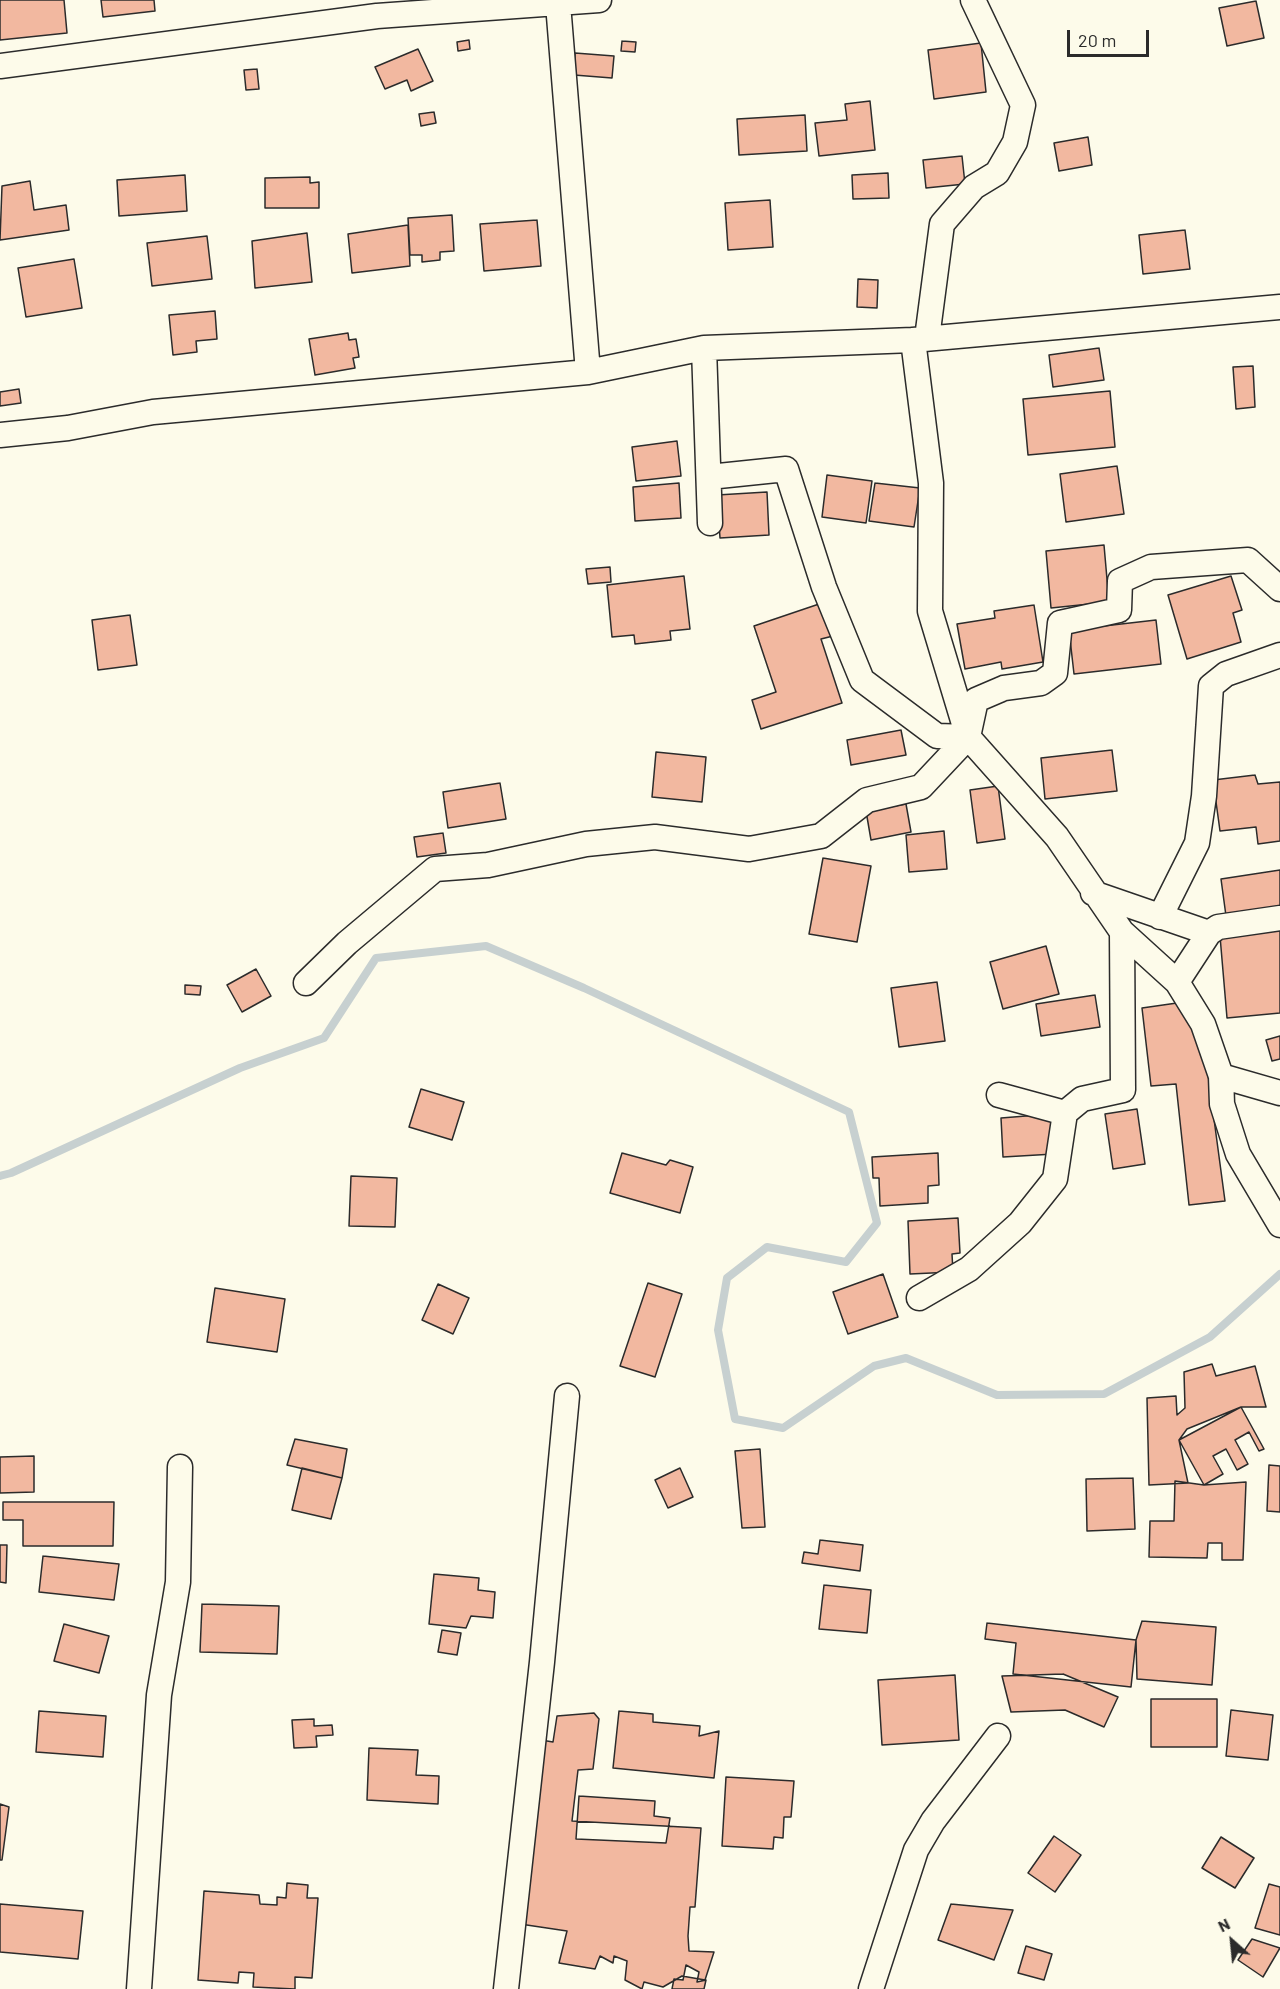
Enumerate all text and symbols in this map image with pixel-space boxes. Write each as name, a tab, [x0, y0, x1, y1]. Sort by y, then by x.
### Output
scale bar	[1070, 18, 1152, 56]
text: 20 m	[1078, 29, 1116, 51]
north arrow	[1202, 1911, 1262, 1971]
text: N	[1215, 1914, 1233, 1935]

